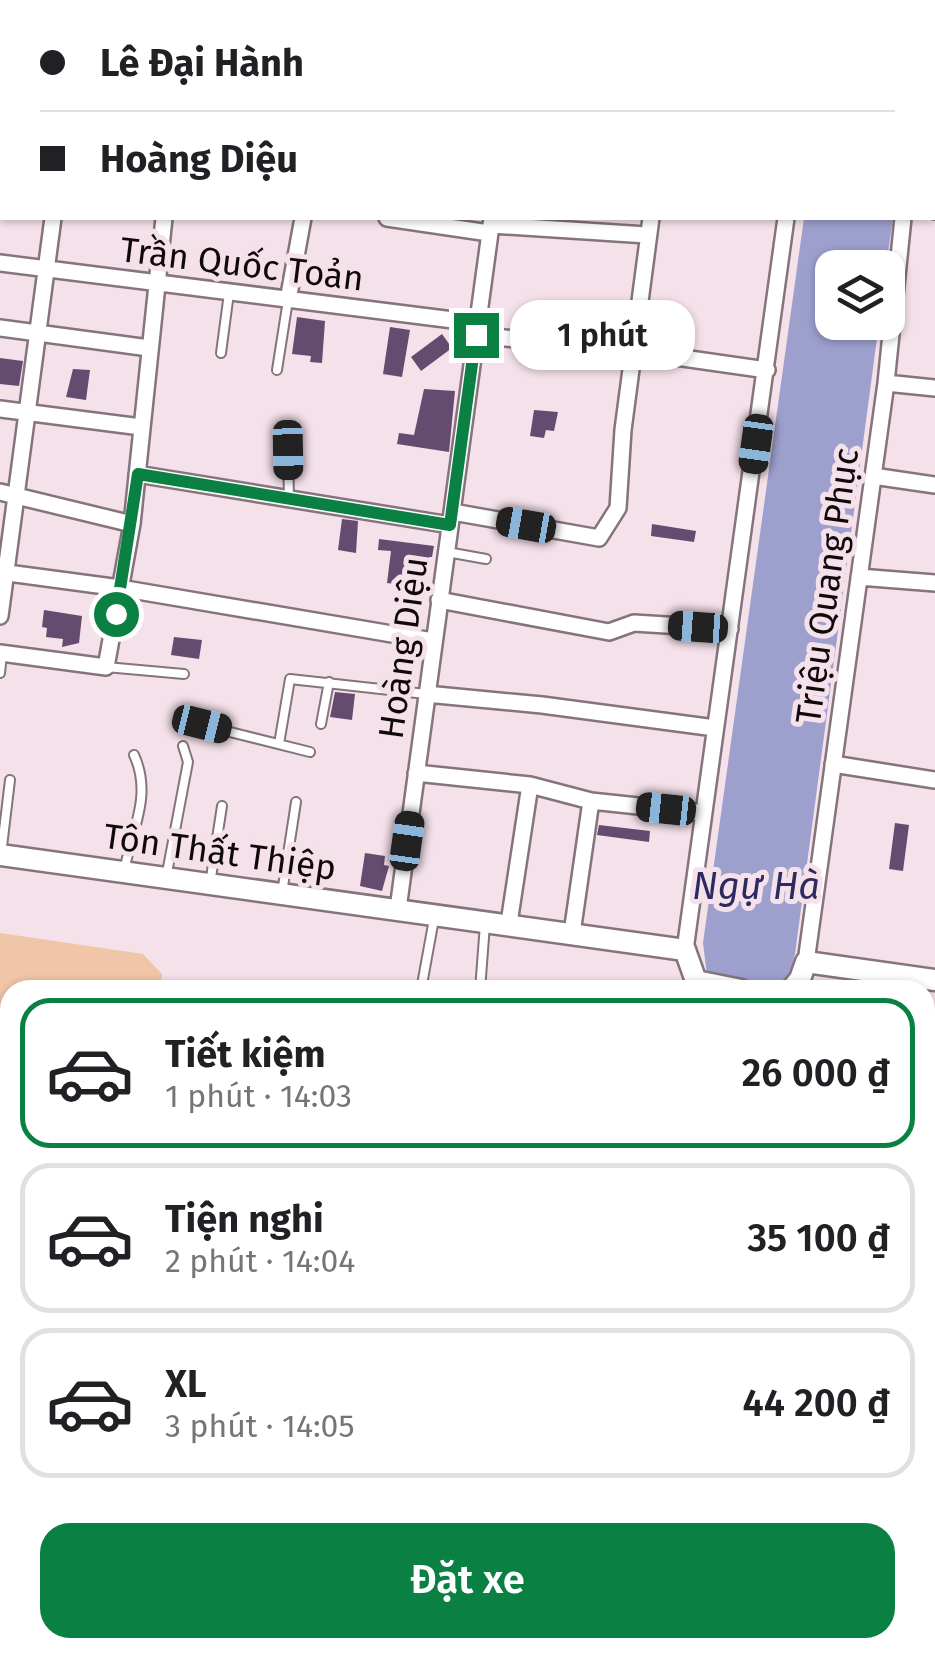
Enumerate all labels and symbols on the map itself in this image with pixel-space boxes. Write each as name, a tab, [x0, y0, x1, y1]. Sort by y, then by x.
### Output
street label: Trần Quốc Toản	[118, 228, 366, 300]
callout: 1 phút	[511, 300, 696, 370]
route end	[454, 313, 499, 358]
car	[737, 412, 775, 476]
car	[272, 420, 304, 480]
street label: Triệu Quang Phục	[787, 445, 867, 727]
car	[494, 505, 558, 545]
street label: Hoàng Diệu	[369, 555, 437, 741]
route start	[94, 592, 139, 637]
car	[667, 610, 729, 644]
car	[169, 702, 235, 746]
car	[635, 791, 697, 827]
car	[388, 809, 426, 873]
street label: Tôn Thất Thiệp	[101, 815, 339, 889]
water label: Ngự Hà	[692, 863, 820, 909]

